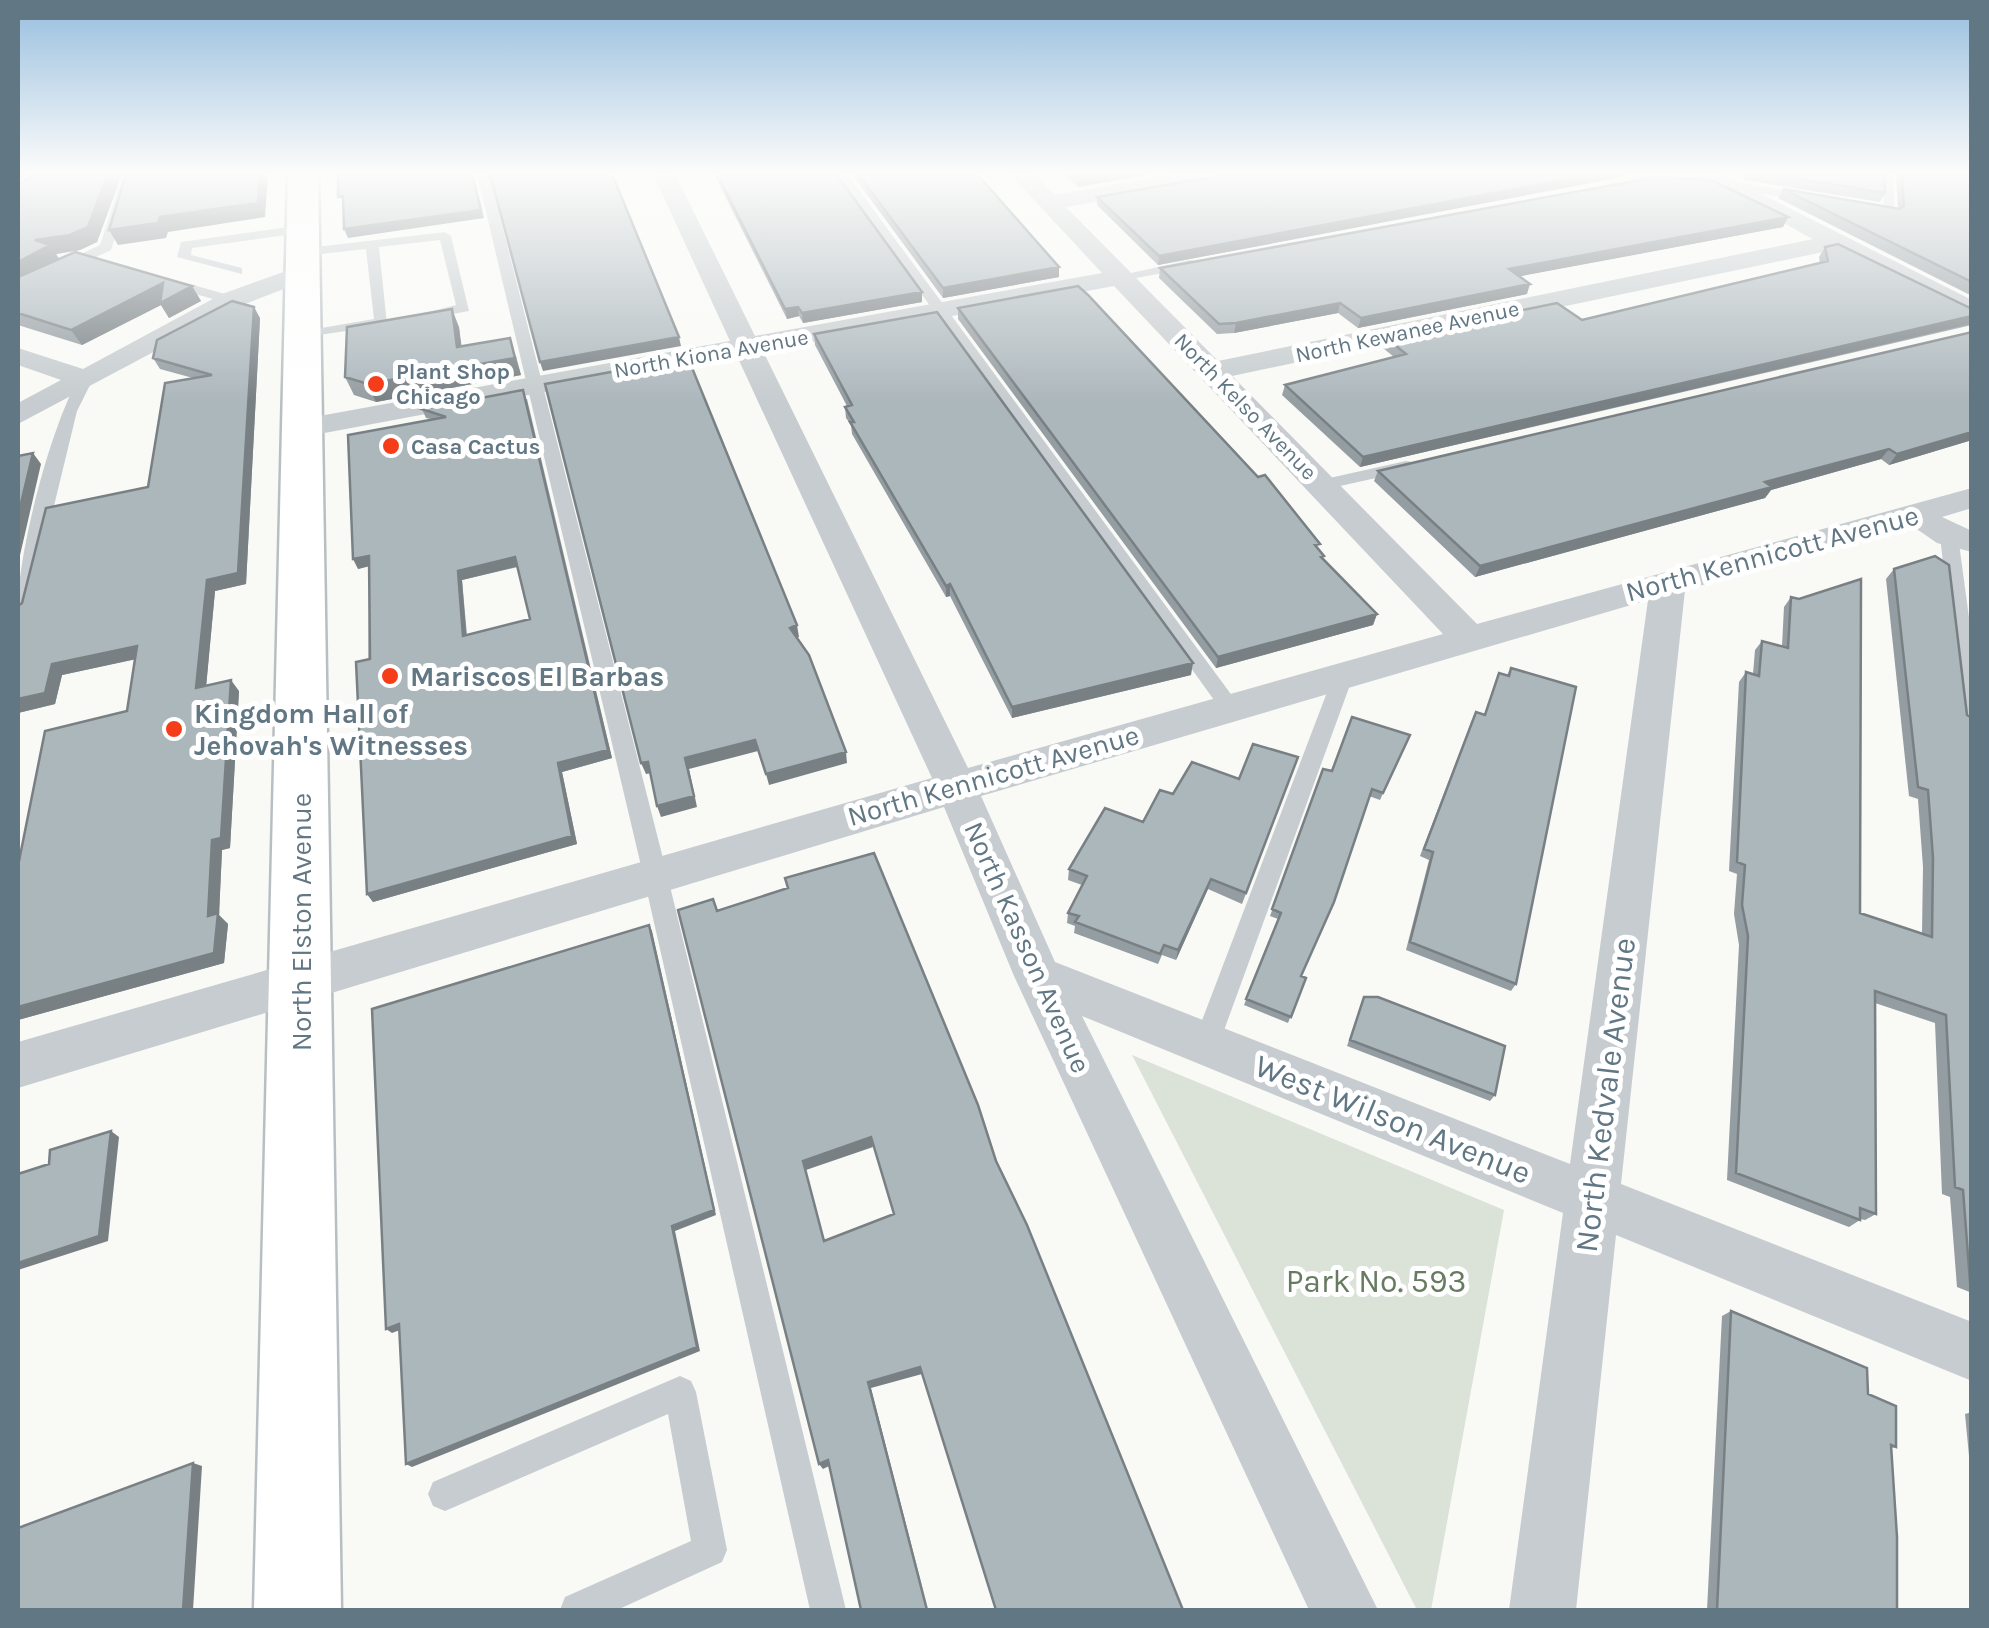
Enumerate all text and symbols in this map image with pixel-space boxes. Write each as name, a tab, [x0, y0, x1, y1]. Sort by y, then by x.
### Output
street label: North Kewanee Avenue	[1293, 296, 1521, 368]
street label: North Kiona Avenue	[612, 324, 810, 384]
street label: North Kelso Avenue	[1169, 328, 1322, 485]
place label: Plant Shop Chicago	[396, 359, 510, 410]
marker: Plant Shop Chicago	[365, 373, 387, 395]
place label: Casa Cactus	[411, 434, 540, 460]
marker: Casa Cactus	[380, 435, 402, 457]
street label: North Kennicott Avenue	[1622, 498, 1922, 608]
place label: Mariscos El Barbas	[410, 660, 664, 693]
marker: Mariscos El Barbas	[379, 665, 401, 687]
place label: Kingdom Hall of Jehovah's Witnesses	[194, 697, 468, 762]
marker: Kingdom Hall of Jehovah's Witnesses	[163, 718, 185, 740]
street label: North Kennicott Avenue	[844, 718, 1143, 833]
street label: North Elston Avenue	[285, 793, 318, 1051]
street label: North Kasson Avenue	[957, 816, 1098, 1078]
street label: North Kedvale Avenue	[1568, 936, 1643, 1255]
street label: West Wilson Avenue	[1250, 1047, 1536, 1192]
park label: Park No. 593	[1286, 1263, 1466, 1300]

